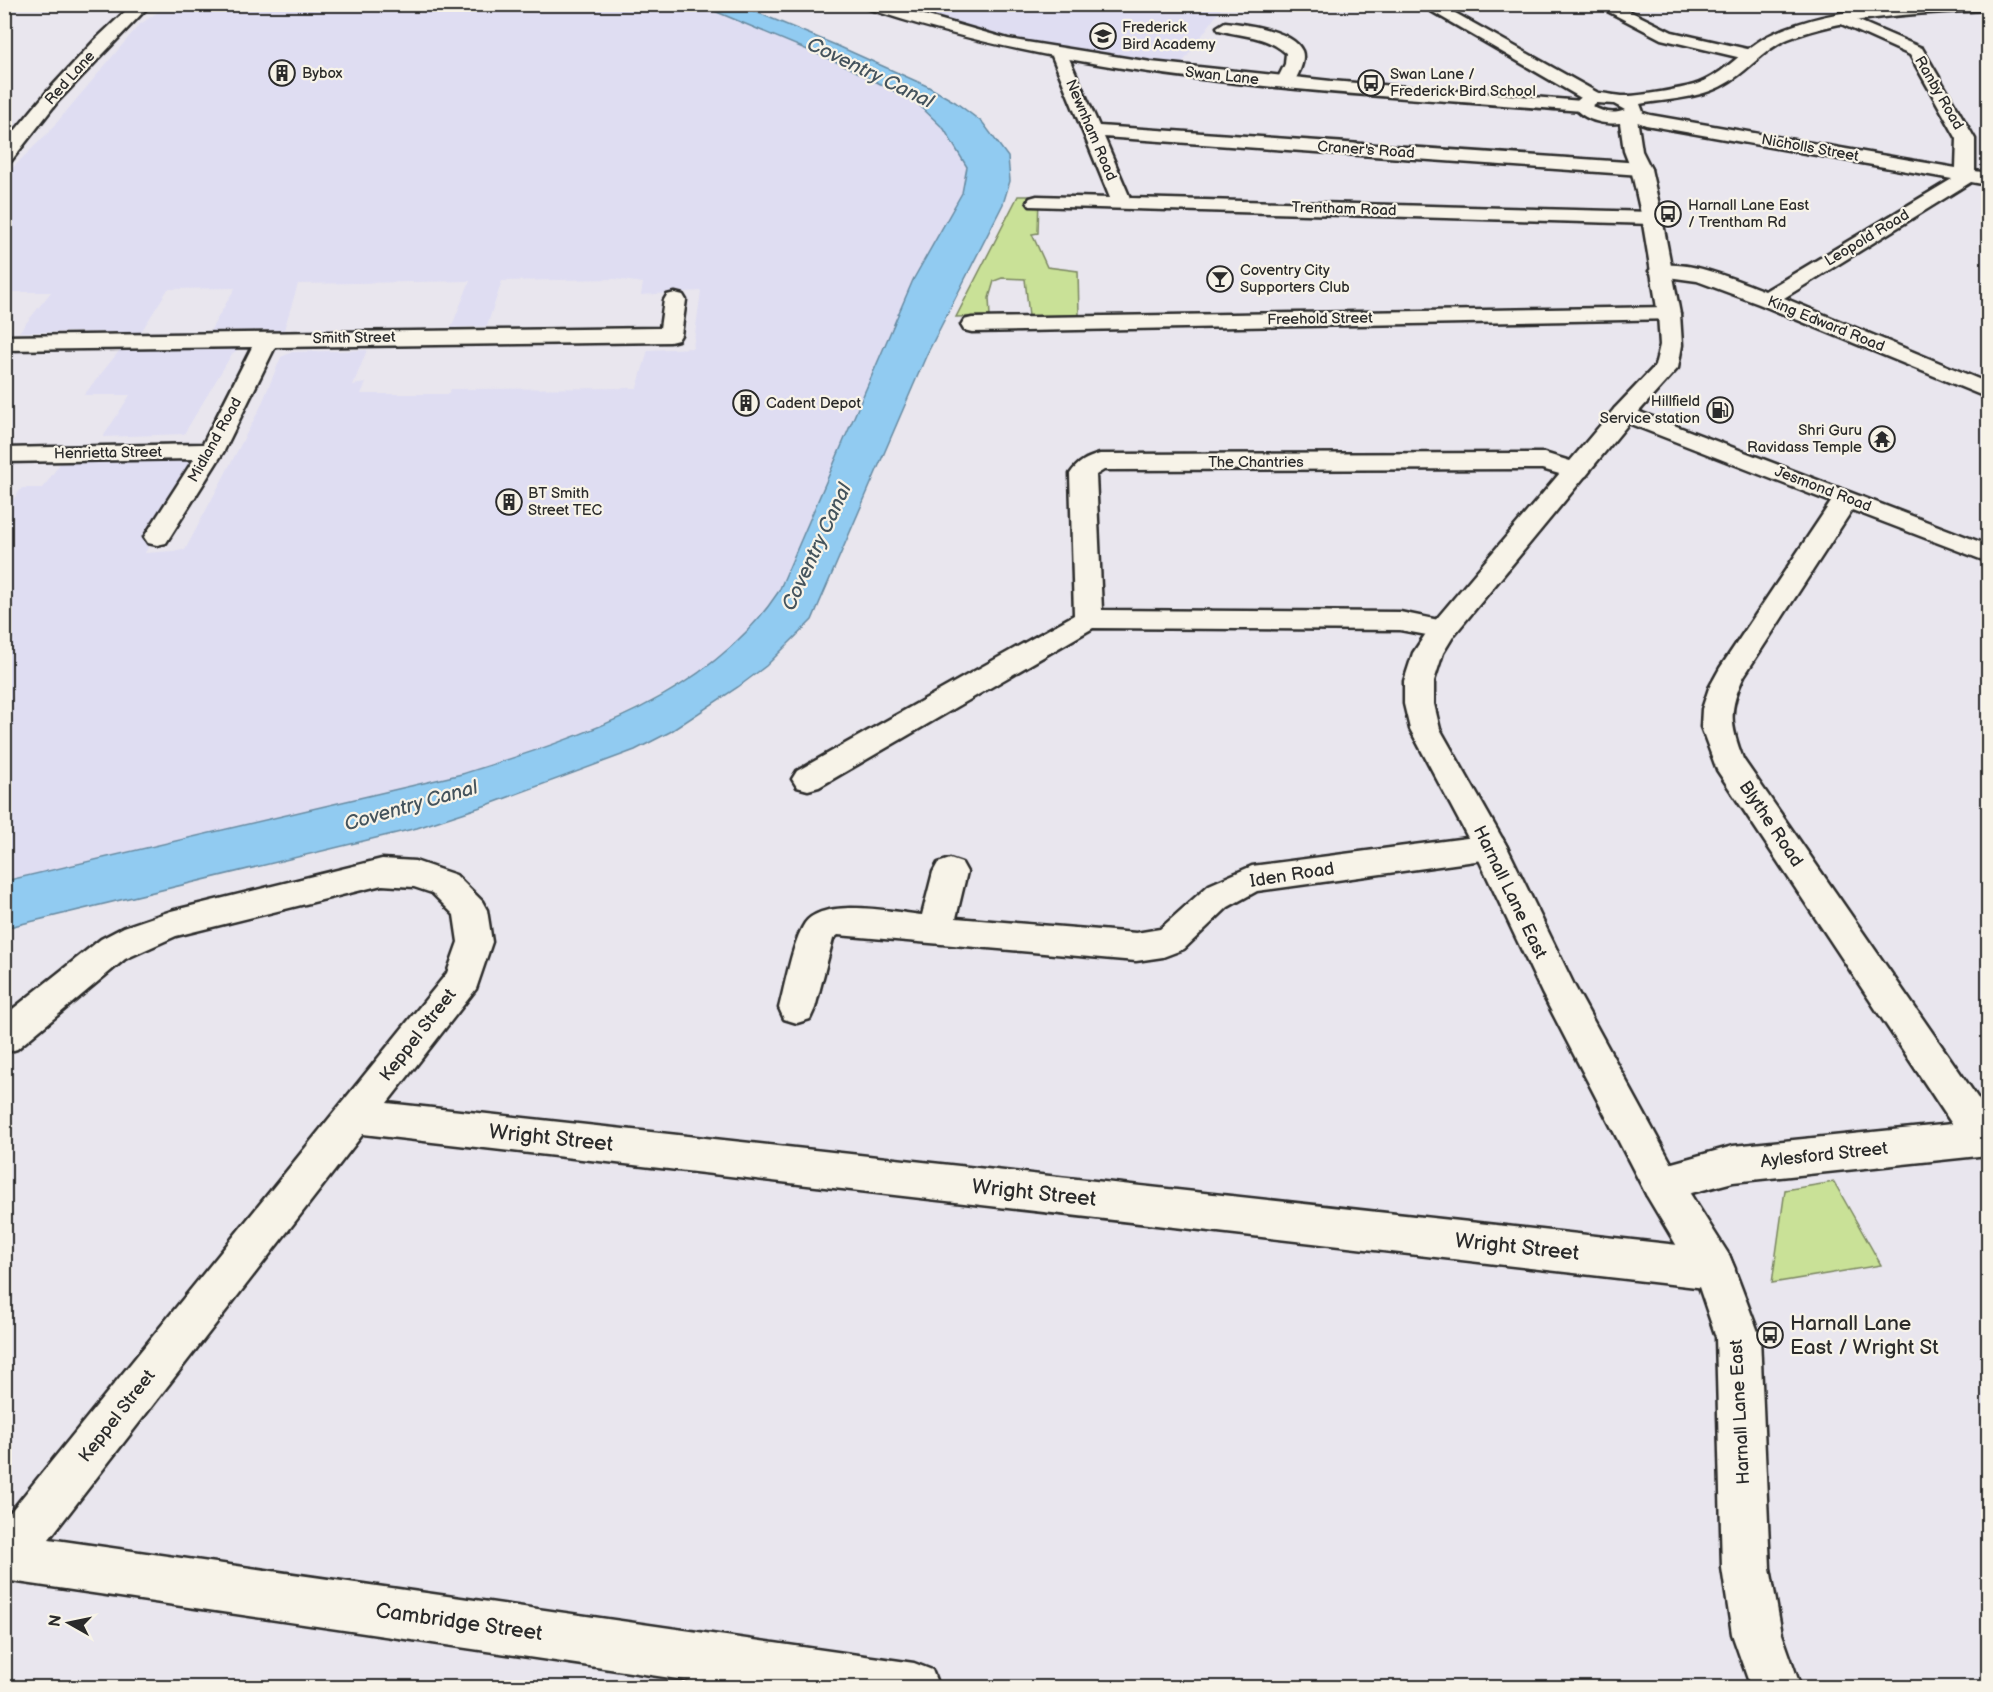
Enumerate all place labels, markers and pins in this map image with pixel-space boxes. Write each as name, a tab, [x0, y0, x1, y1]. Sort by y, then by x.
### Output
place label: Frederick Bird Academy	[1122, 18, 1216, 54]
school or university icon: Frederick Bird Academy	[1088, 21, 1118, 51]
building icon: Bybox	[267, 58, 297, 88]
place label: Bybox	[302, 64, 343, 83]
place label: Swan Lane / Frederick Bird School	[1390, 65, 1536, 101]
bus stop icon: Swan Lane / Frederick Bird School	[1356, 68, 1386, 98]
place label: Harnall Lane East / Trentham Rd	[1688, 196, 1809, 232]
bus stop icon: Harnall Lane East / Trentham Rd	[1653, 199, 1683, 229]
place label: Coventry City Supporters Club	[1240, 261, 1350, 297]
bar icon: Coventry City Supporters Club	[1205, 264, 1235, 294]
building icon: Cadent Depot	[731, 388, 761, 418]
place label: Hillfield Service station	[1600, 392, 1700, 428]
place label: Cadent Depot	[766, 394, 861, 413]
fuel station icon: Hillfield Service station	[1705, 395, 1735, 425]
place label: Shri Guru Ravidass Temple	[1747, 421, 1862, 457]
temple icon: Shri Guru Ravidass Temple	[1867, 424, 1897, 454]
place label: BT Smith Street TEC	[528, 484, 602, 520]
building icon: BT Smith Street TEC	[494, 487, 524, 517]
place label: Harnall Lane East / Wright St	[1790, 1311, 1939, 1360]
bus stop icon: Harnall Lane East / Wright St	[1755, 1320, 1785, 1350]

